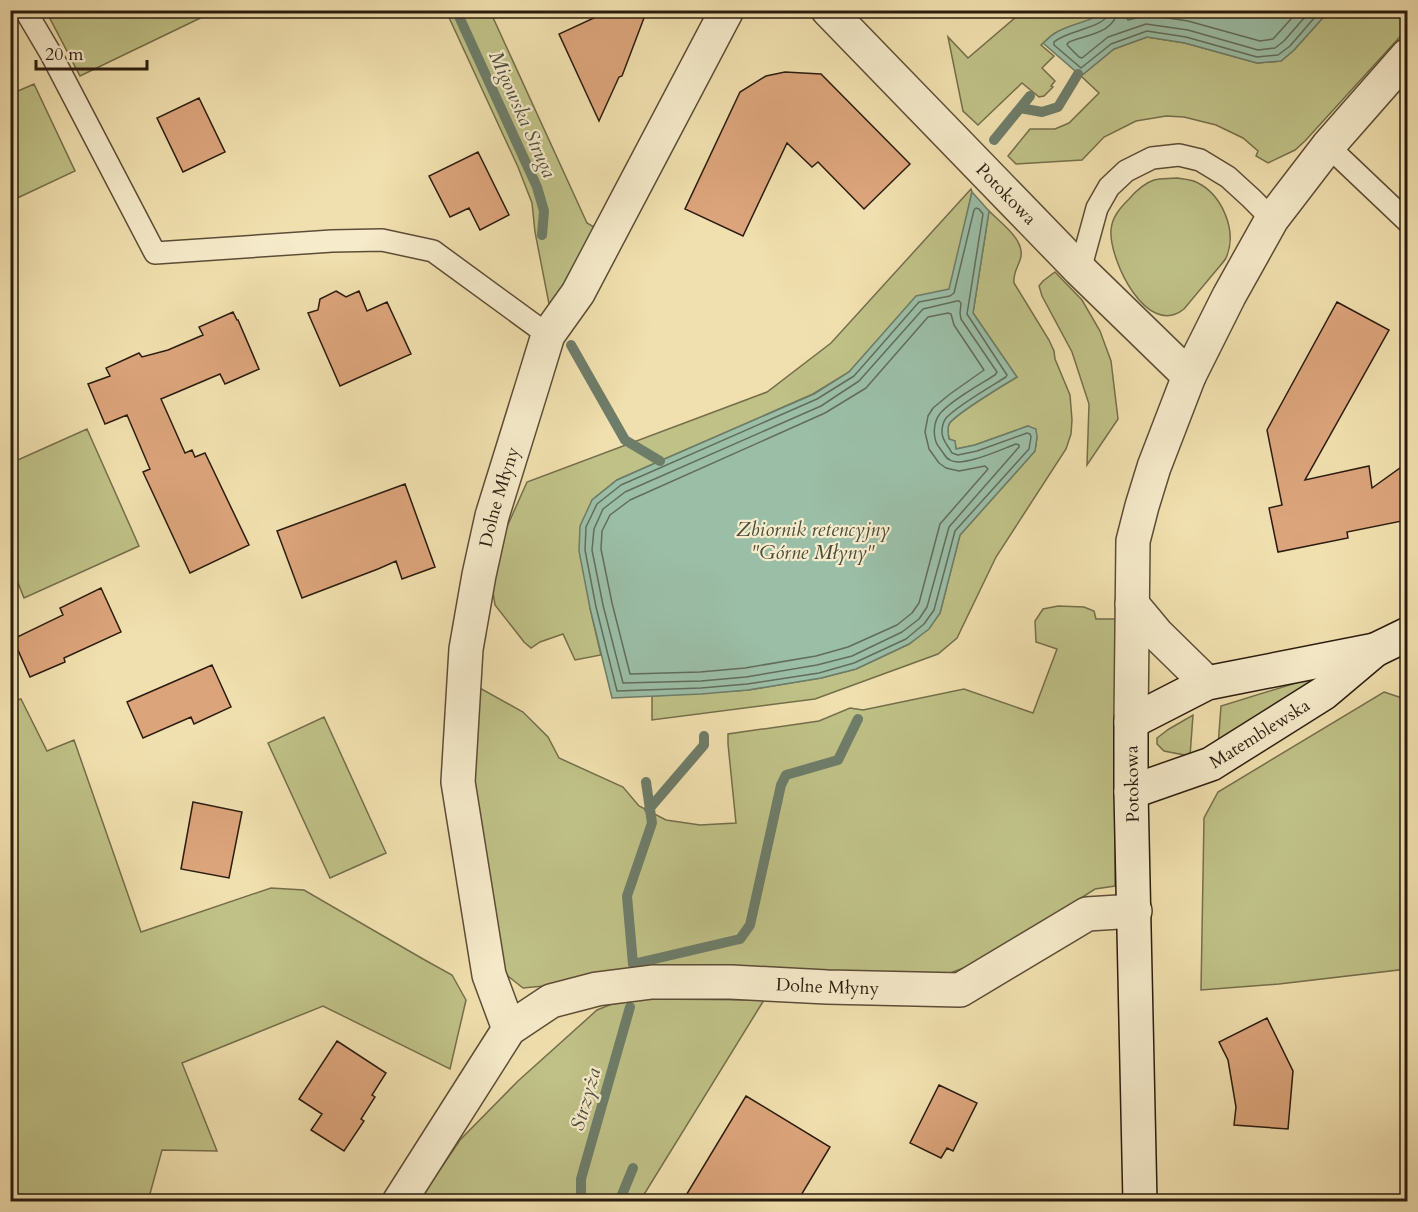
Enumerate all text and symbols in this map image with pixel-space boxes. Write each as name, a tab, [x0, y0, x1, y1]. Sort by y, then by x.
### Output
scale bar	[36, 33, 147, 71]
text: 20 m	[45, 42, 84, 67]
water label: Migowska Struga	[482, 46, 563, 182]
street label: Potokowa	[970, 158, 1042, 231]
street label: Dolne Młyny	[473, 443, 526, 550]
water label: Zbiornik retencyjny "Górne Młyny"	[736, 516, 890, 566]
street label: Matemblewska	[1205, 693, 1315, 775]
street label: Potokowa	[1119, 745, 1146, 823]
street label: Dolne Młyny	[775, 972, 880, 1001]
water label: Strzyża	[564, 1065, 607, 1134]

